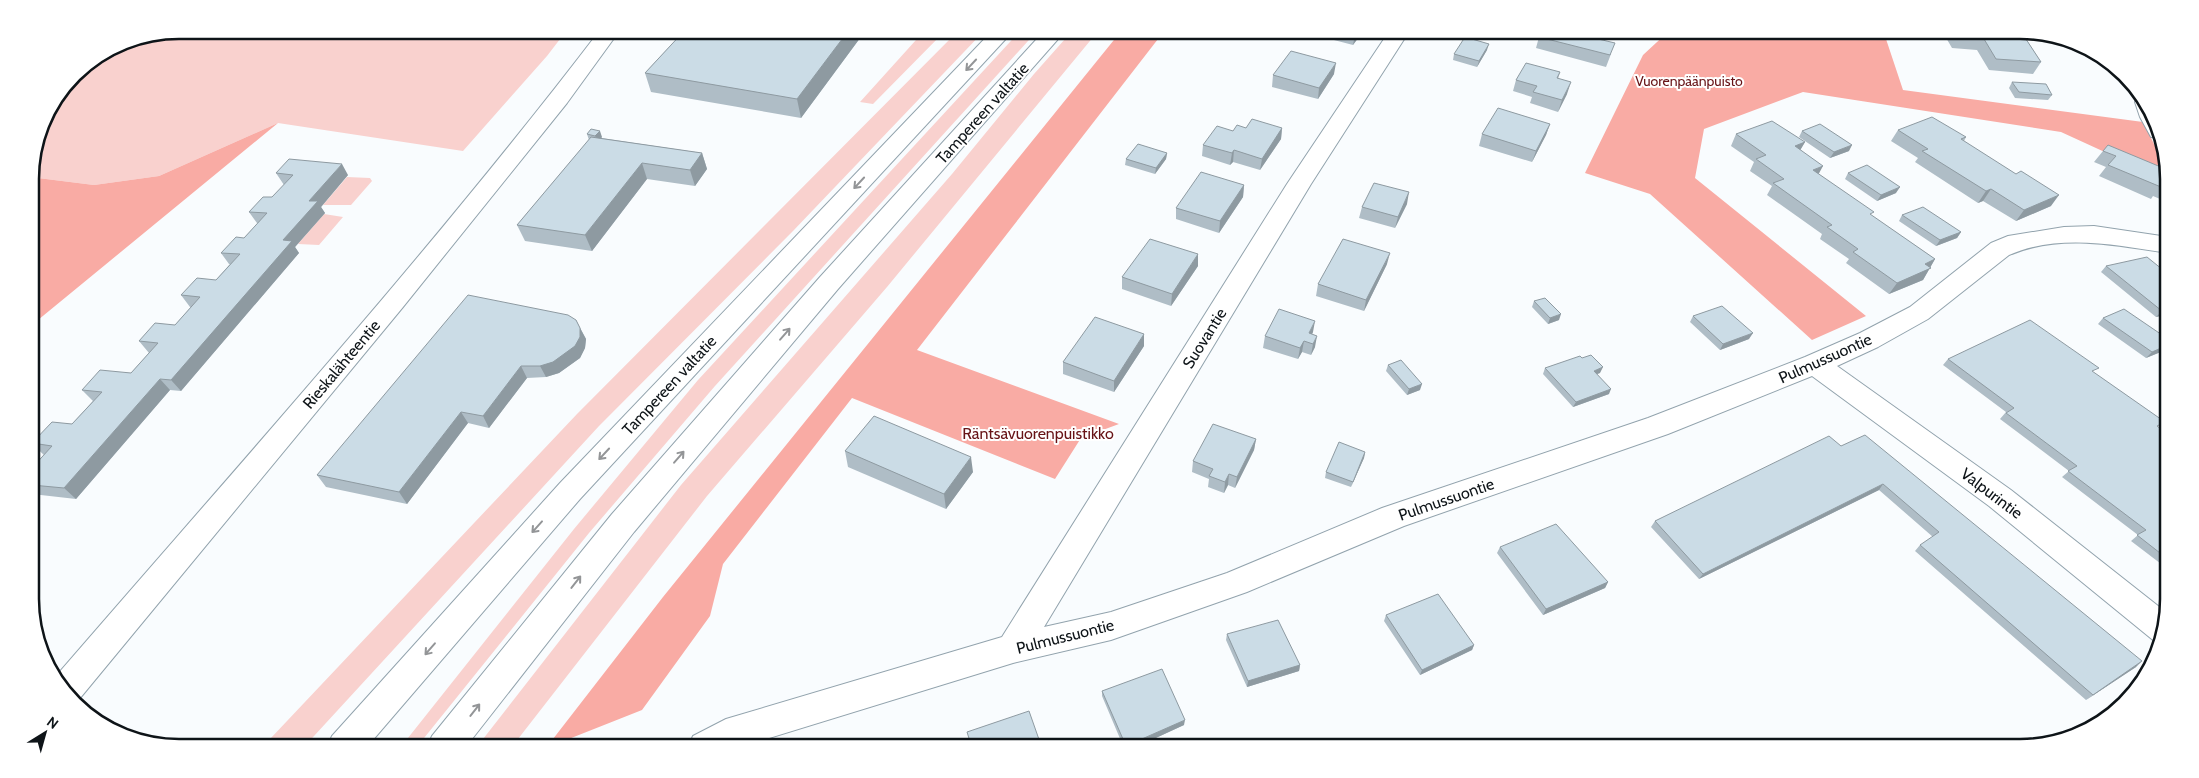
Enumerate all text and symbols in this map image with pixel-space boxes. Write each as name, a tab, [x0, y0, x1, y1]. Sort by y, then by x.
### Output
street label: Tampereen valtatie	[932, 59, 1033, 168]
one-way arrow	[965, 59, 977, 72]
park label: Vuorenpäänpuisto	[1635, 72, 1743, 90]
one-way arrow	[853, 177, 865, 190]
street label: Suovantie	[1178, 305, 1230, 372]
street label: Rieskalähteentie	[299, 316, 384, 413]
one-way arrow	[779, 328, 790, 341]
street label: Pulmussuontie	[1776, 329, 1875, 387]
street label: Tampereen valtatie	[618, 332, 720, 439]
park label: Räntsävuorenpuistikko	[962, 424, 1114, 443]
one-way arrow	[598, 448, 610, 461]
one-way arrow	[673, 451, 685, 464]
street label: Valpurintie	[1957, 464, 2026, 523]
street label: Pulmussuontie	[1396, 474, 1496, 525]
one-way arrow	[532, 520, 543, 533]
one-way arrow	[570, 576, 581, 589]
street label: Pulmussuontie	[1014, 615, 1116, 658]
one-way arrow	[424, 642, 435, 655]
one-way arrow	[469, 704, 480, 717]
north arrow	[20, 708, 70, 758]
text: N	[43, 712, 62, 733]

